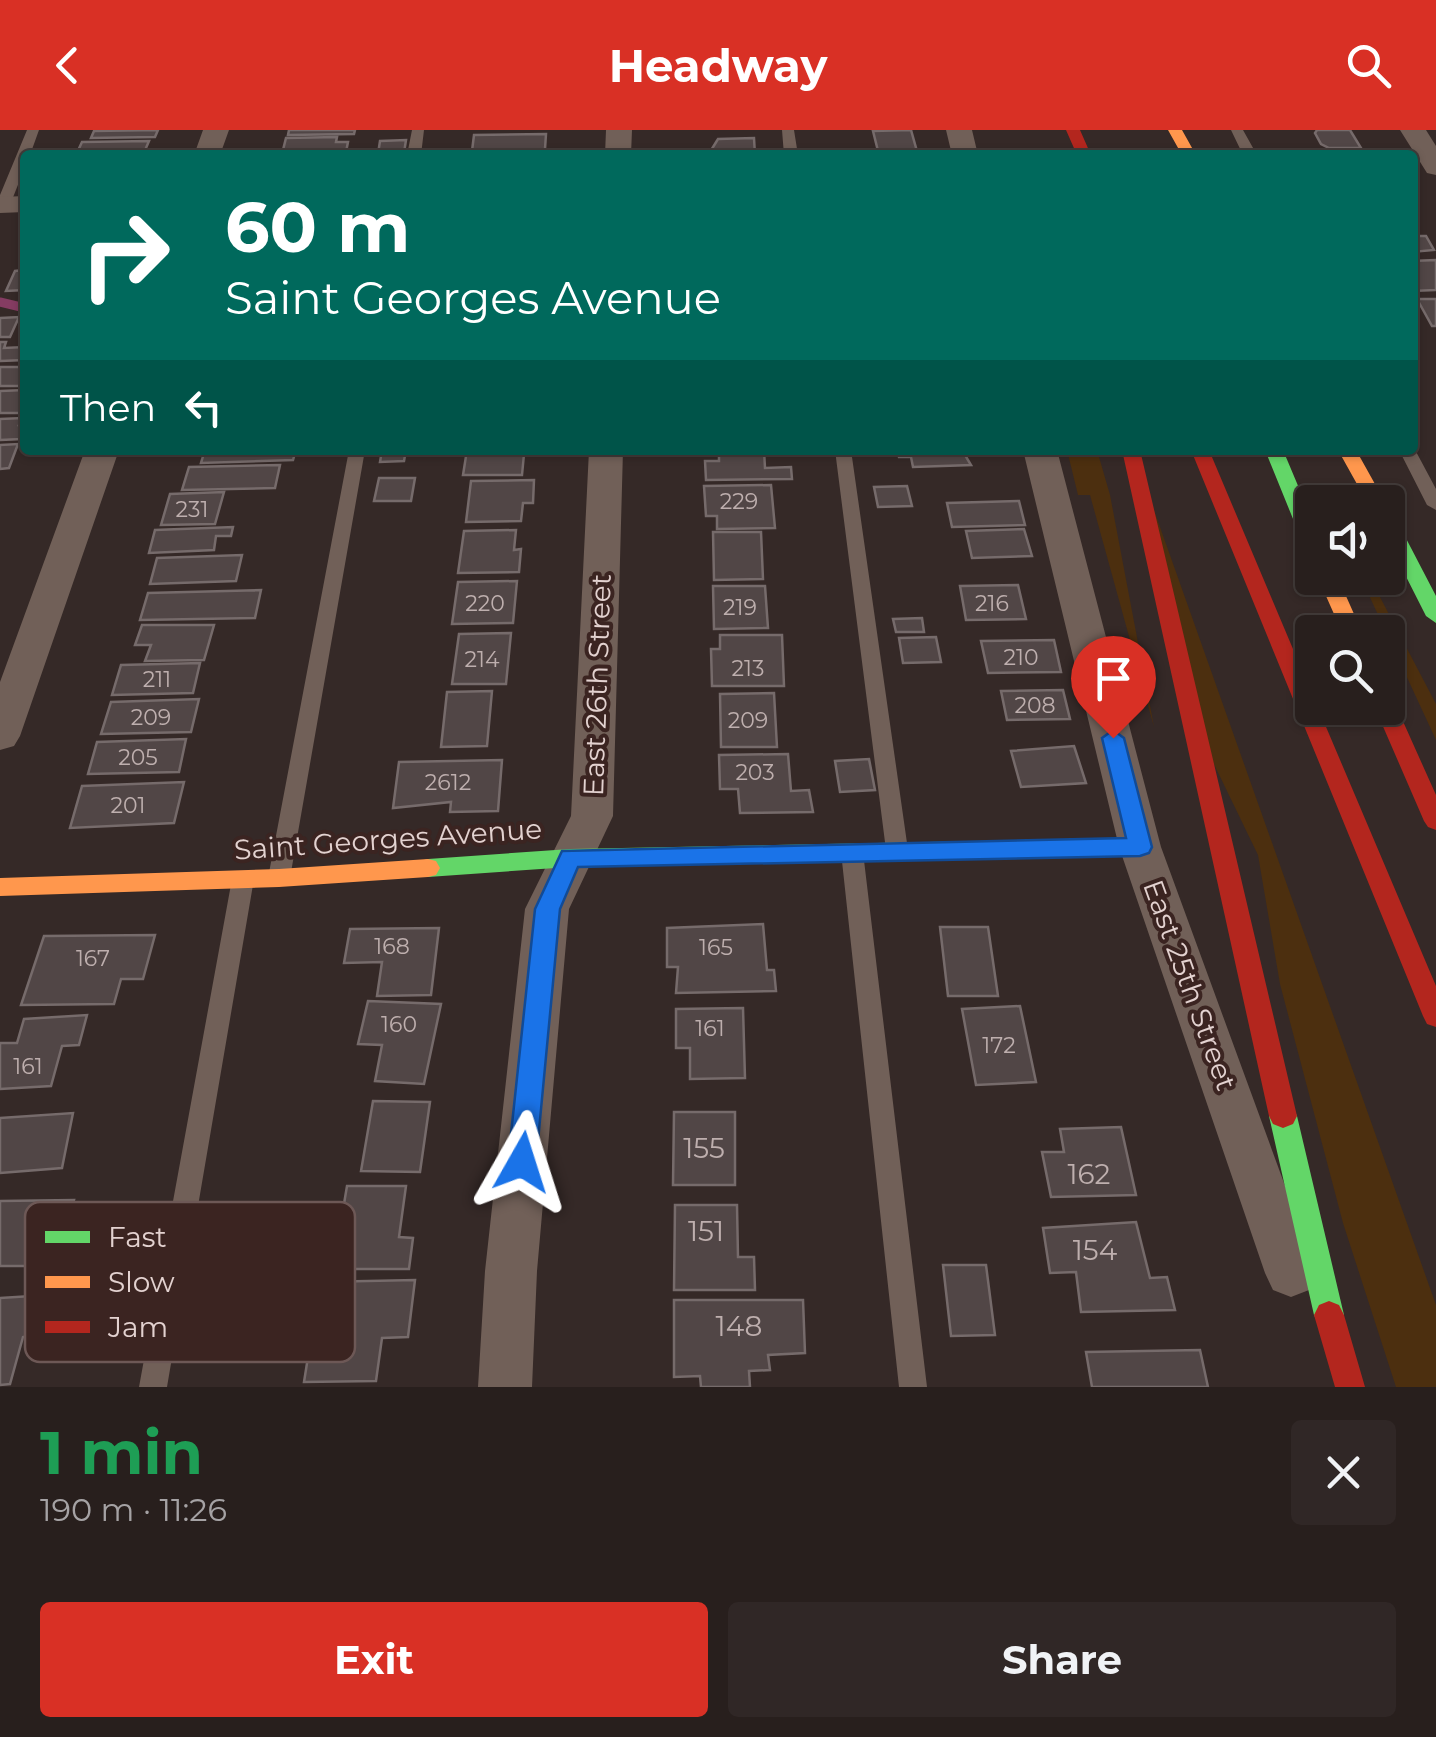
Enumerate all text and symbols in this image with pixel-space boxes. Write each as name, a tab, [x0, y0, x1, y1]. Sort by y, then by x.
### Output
icon: back	[40, 38, 95, 93]
text: Headway	[609, 38, 827, 93]
icon: search	[1341, 38, 1396, 93]
text: 60 m	[225, 184, 410, 270]
icon: right	[60, 190, 190, 320]
text: Saint Georges Avenue	[225, 270, 721, 325]
icon: left	[176, 380, 231, 435]
text: Then	[60, 384, 156, 431]
map controls	[1295, 485, 1405, 725]
button: sound	[1295, 485, 1405, 595]
house number: 229	[720, 488, 758, 515]
house number: 231	[176, 496, 208, 523]
street label: East 26th Street	[576, 573, 618, 797]
house number: 220	[465, 590, 505, 617]
house number: 216	[975, 590, 1009, 617]
house number: 219	[723, 594, 757, 621]
button: search	[1295, 615, 1405, 725]
pin	[1071, 636, 1156, 739]
house number: 210	[1003, 644, 1039, 671]
house number: 214	[465, 646, 500, 673]
icon: arrive	[1086, 651, 1141, 706]
house number: 213	[732, 655, 764, 682]
house number: 211	[143, 666, 171, 693]
house number: 208	[1014, 692, 1056, 719]
house number: 209	[131, 704, 171, 731]
house number: 209	[728, 707, 768, 734]
house number: 205	[118, 744, 158, 771]
house number: 203	[735, 759, 775, 786]
house number: 2612	[425, 769, 471, 796]
house number: 201	[111, 792, 145, 819]
street label: Saint Georges Avenue	[233, 811, 543, 867]
street label: East 25th Street	[1136, 875, 1244, 1095]
house number: 168	[374, 933, 410, 960]
house number: 165	[699, 934, 733, 961]
house number: 167	[76, 945, 110, 972]
house number: 160	[381, 1011, 417, 1038]
house number: 161	[695, 1015, 725, 1042]
house number: 172	[982, 1032, 1016, 1059]
house number: 161	[13, 1053, 43, 1080]
position arrow	[470, 1110, 574, 1214]
house number: 155	[683, 1131, 725, 1165]
house number: 162	[1067, 1157, 1111, 1191]
legend	[25, 1202, 355, 1362]
house number: 151	[688, 1214, 724, 1248]
text: Fast	[108, 1220, 167, 1254]
house number: 154	[1073, 1233, 1118, 1267]
text: Slow	[108, 1265, 175, 1299]
house number: 148	[716, 1309, 762, 1343]
text: Jam	[107, 1310, 168, 1344]
text: 1 min	[40, 1416, 203, 1489]
button: close	[1291, 1420, 1396, 1525]
text: 190 m · 11:26	[40, 1490, 227, 1529]
button: Exit	[40, 1602, 708, 1717]
button: Share	[728, 1602, 1396, 1717]

